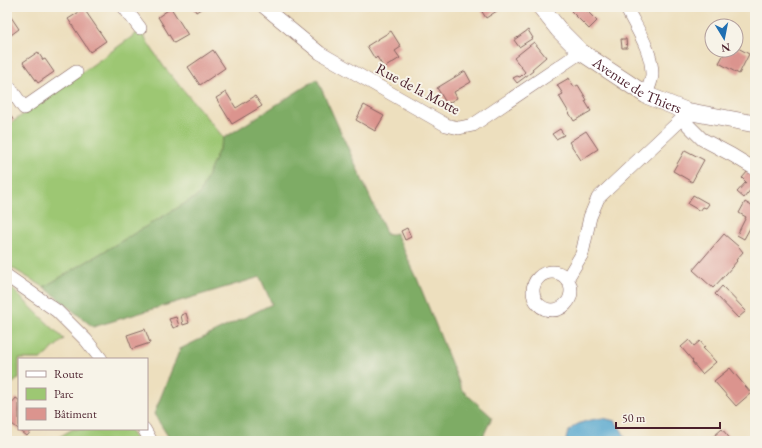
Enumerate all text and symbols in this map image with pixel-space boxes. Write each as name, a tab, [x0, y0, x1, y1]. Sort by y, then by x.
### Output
north arrow	[704, 18, 744, 58]
text: N	[720, 40, 731, 56]
street label: Avenue de Thiers	[588, 52, 685, 117]
street label: Rue de la Motte	[373, 58, 464, 119]
legend	[18, 358, 148, 430]
text: Route	[54, 366, 84, 382]
text: Parc	[54, 386, 74, 402]
scale bar	[616, 404, 720, 430]
text: Bâtiment	[54, 406, 97, 422]
text: 50 m	[622, 410, 646, 426]

